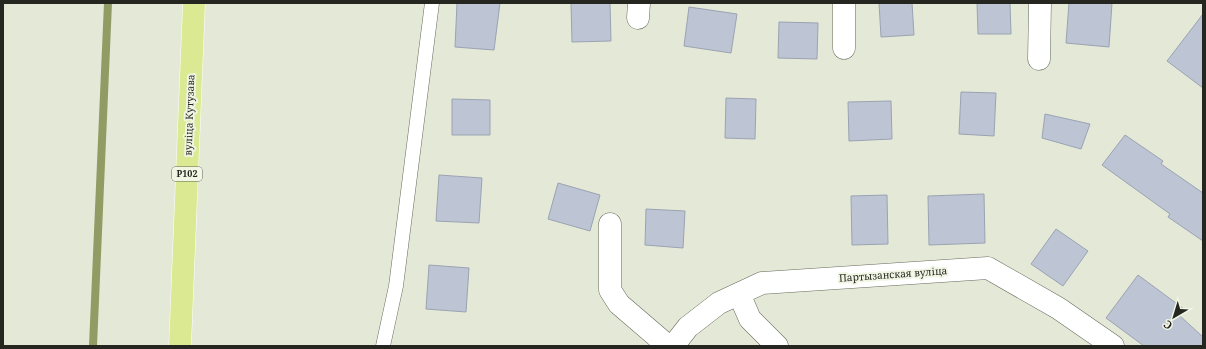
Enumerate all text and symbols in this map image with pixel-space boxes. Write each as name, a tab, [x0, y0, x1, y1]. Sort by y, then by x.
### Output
street label: вуліца Кутузава	[181, 74, 197, 156]
road number: Р102	[172, 167, 202, 181]
street label: Партызанская вуліца	[838, 263, 948, 285]
north arrow	[1154, 297, 1194, 337]
text: С	[1160, 317, 1175, 333]

